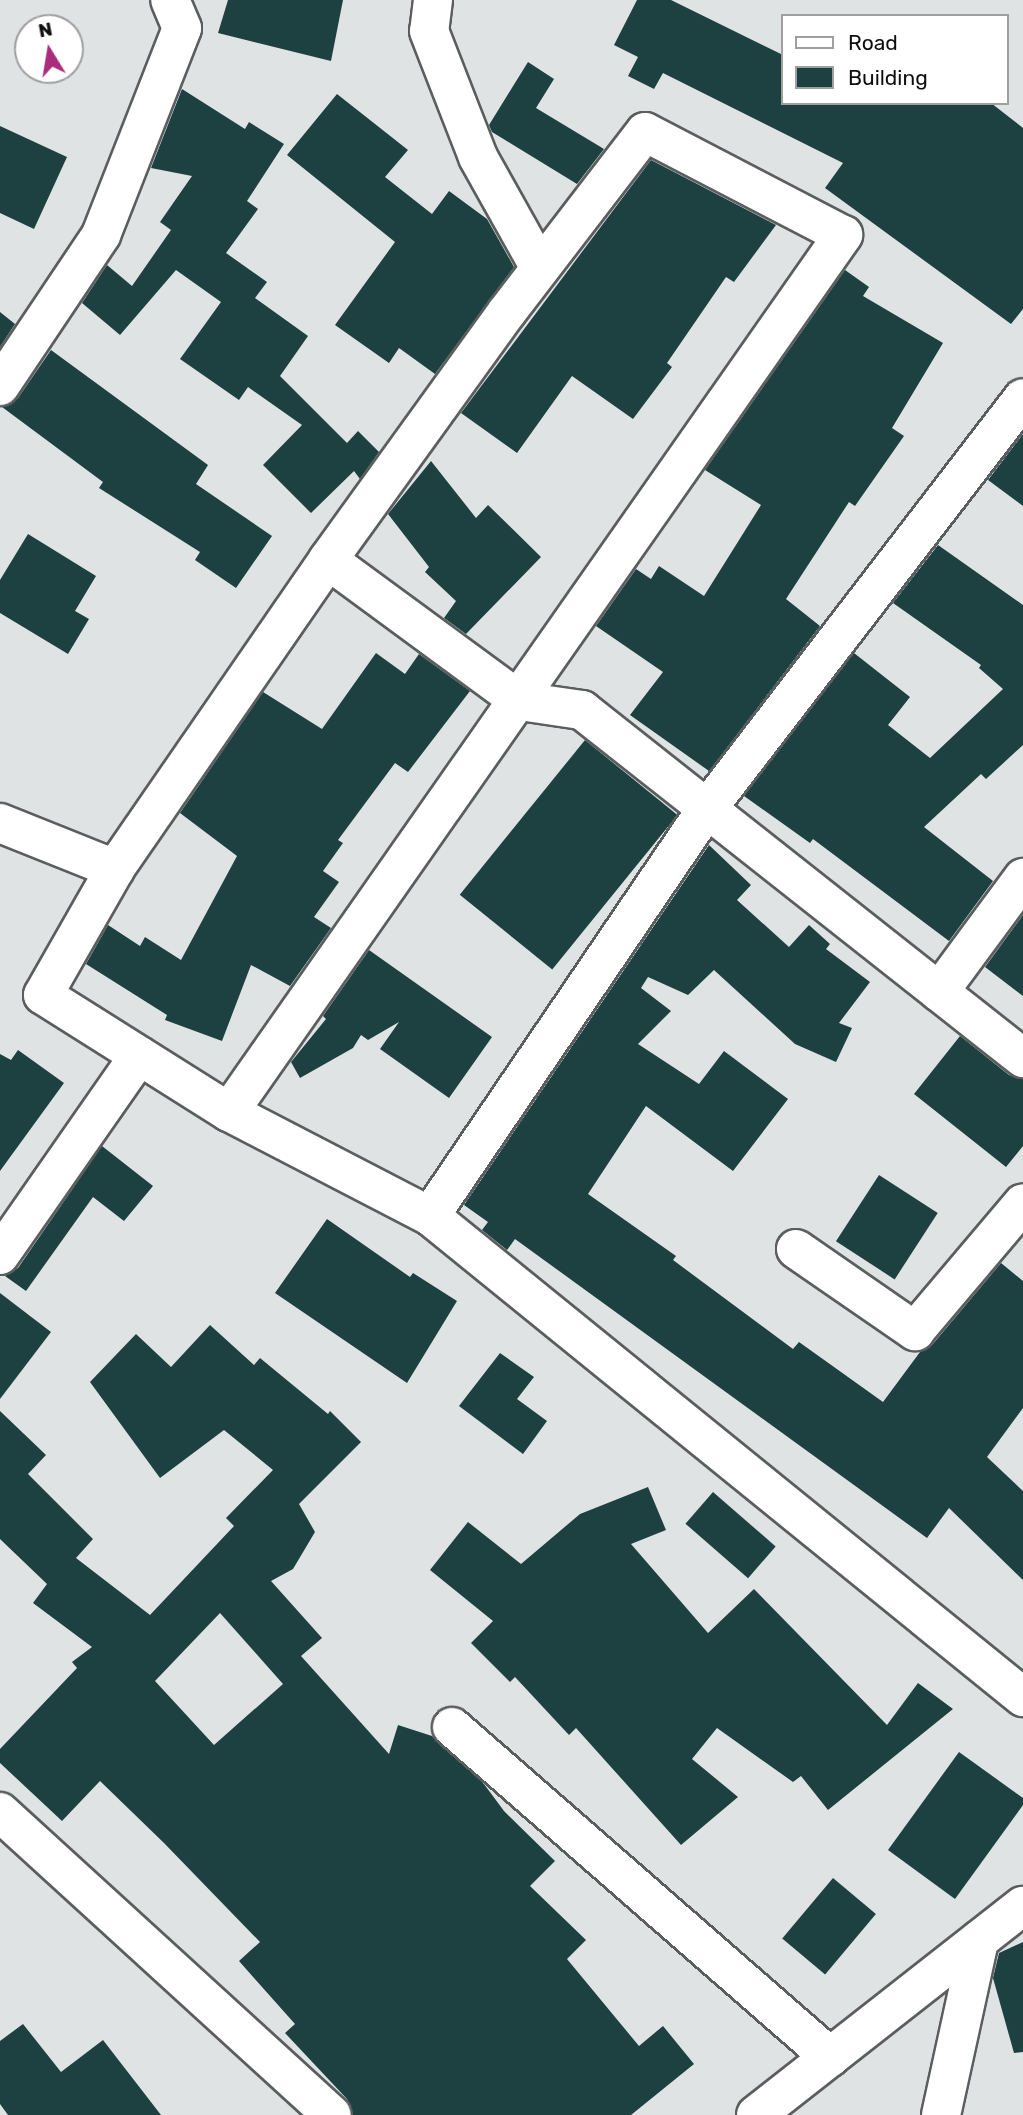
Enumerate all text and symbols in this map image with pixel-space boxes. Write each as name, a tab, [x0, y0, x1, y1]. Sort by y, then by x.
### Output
north arrow	[14, 14, 84, 84]
legend	[782, 14, 1009, 105]
text: N	[36, 17, 54, 42]
text: Road	[848, 30, 898, 55]
text: Building	[848, 65, 928, 90]

